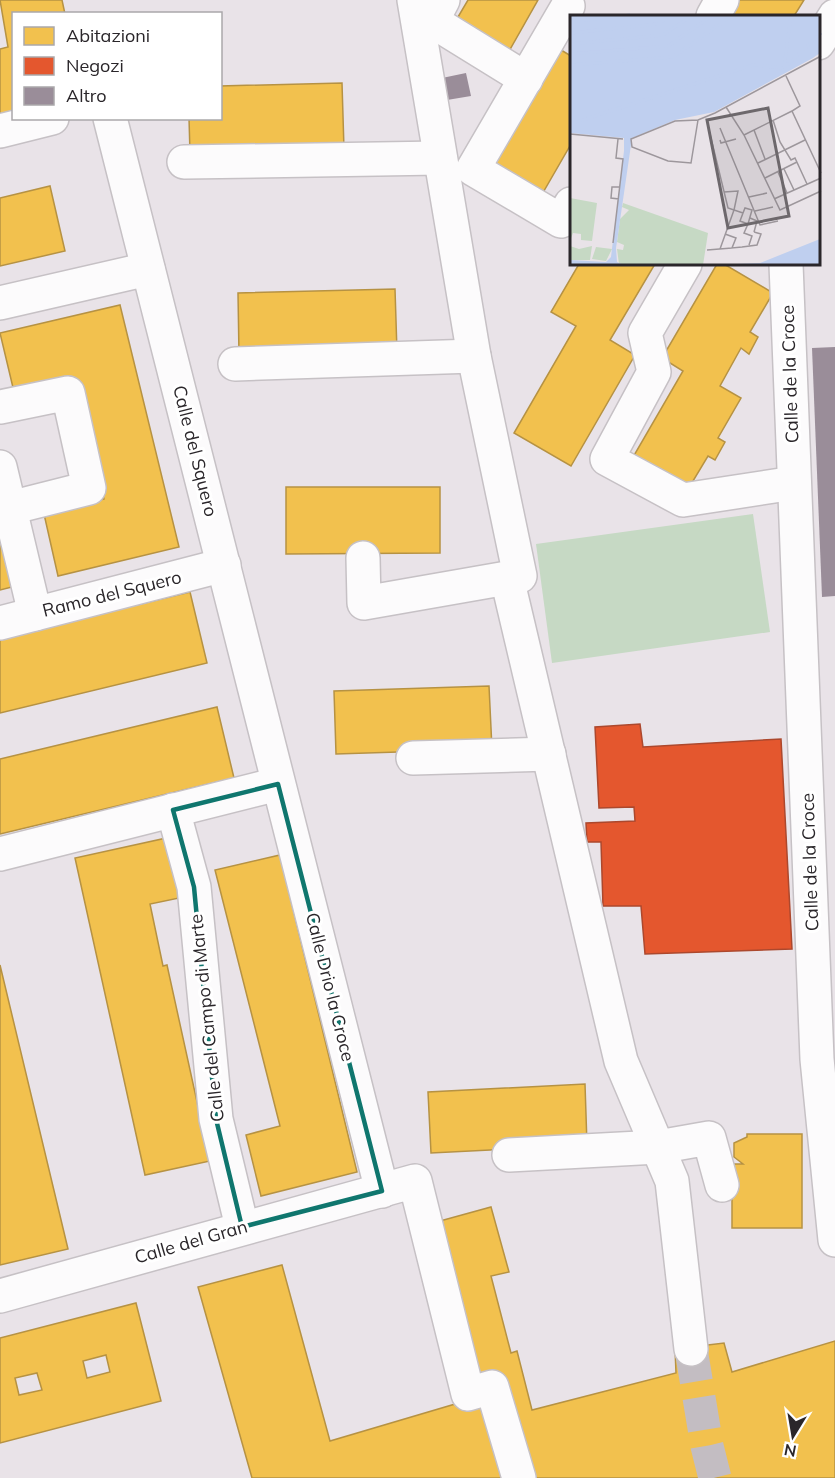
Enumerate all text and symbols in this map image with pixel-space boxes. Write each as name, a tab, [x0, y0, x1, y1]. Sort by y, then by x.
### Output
legend	[12, 12, 222, 120]
inset map	[570, 15, 820, 266]
text: Abitazioni	[66, 24, 150, 47]
text: Negozi	[66, 54, 124, 77]
text: Altro	[66, 84, 107, 107]
street label: Calle de la Croce	[776, 304, 803, 444]
street label: Calle del Squero	[168, 383, 223, 519]
street label: Ramo del Squero	[40, 565, 184, 622]
street label: Calle de la Croce	[796, 792, 823, 932]
street label: Calle Drio la Croce	[301, 910, 360, 1064]
street label: Calle del Campo di Marte	[184, 913, 229, 1123]
street label: Calle del Gran	[132, 1214, 250, 1269]
north arrow	[763, 1406, 823, 1466]
text: N	[782, 1440, 798, 1462]

